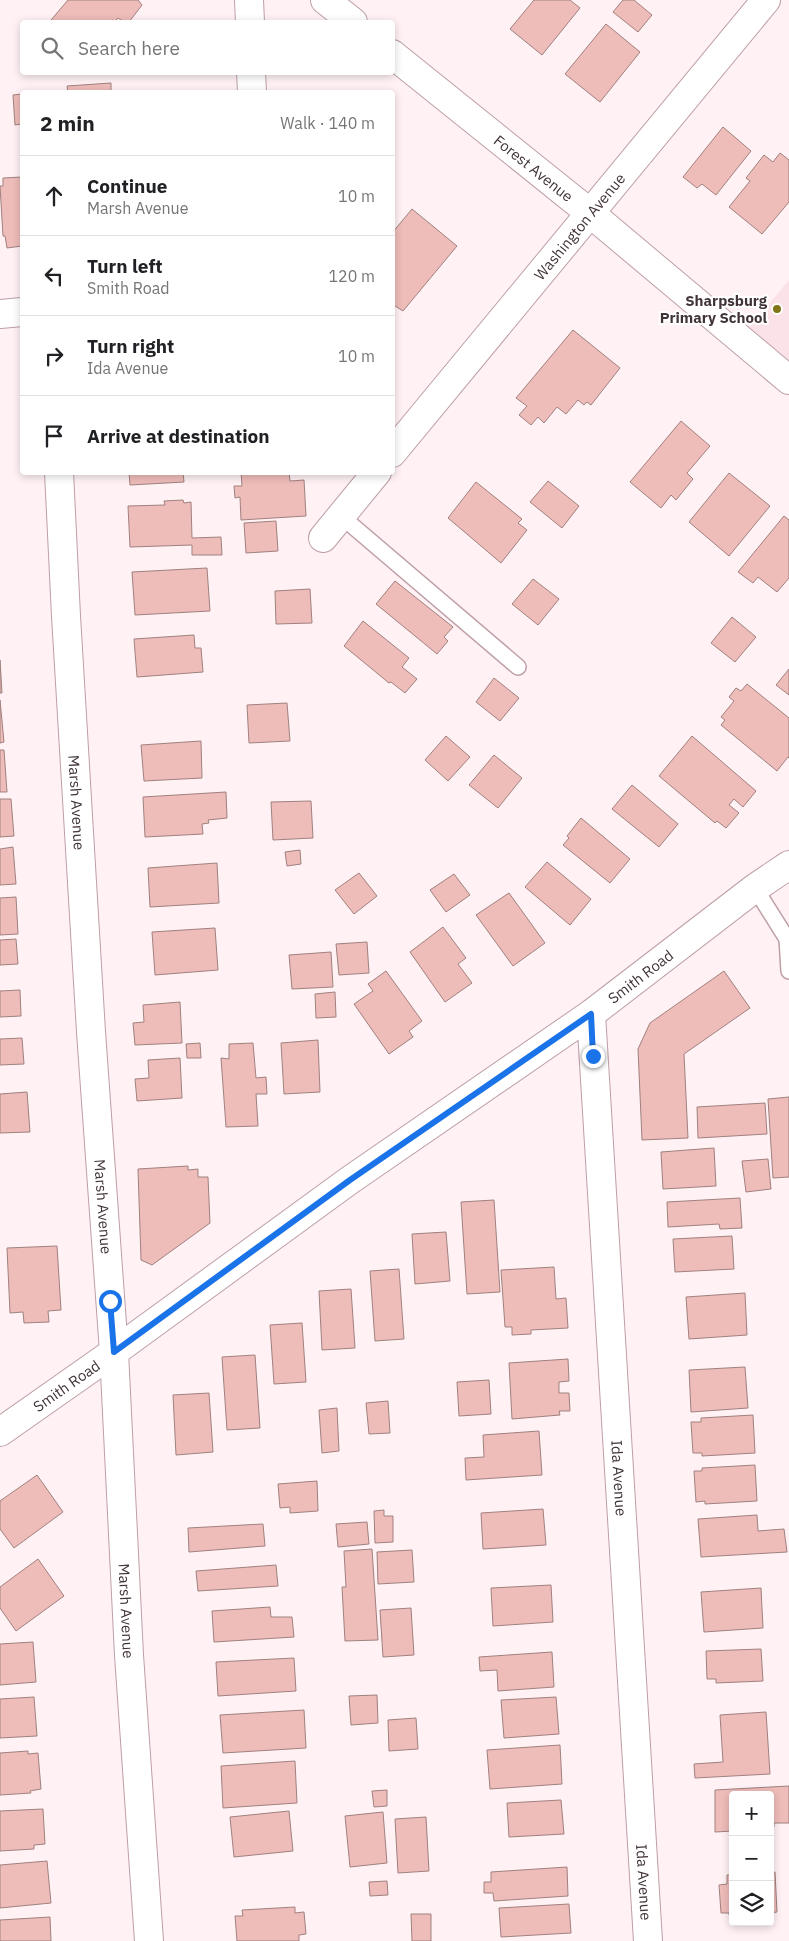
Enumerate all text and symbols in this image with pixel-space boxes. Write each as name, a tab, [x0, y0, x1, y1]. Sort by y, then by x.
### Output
search box	[20, 20, 395, 75]
icon: search	[38, 34, 66, 62]
text: Search here	[78, 36, 180, 60]
text: 2 min	[40, 109, 95, 137]
text: Walk · 140 m	[280, 113, 375, 133]
street label: Forest Avenue	[490, 130, 577, 206]
street label: Washington Avenue	[529, 169, 629, 284]
text: Continue	[87, 174, 167, 198]
icon: ahead	[40, 182, 68, 210]
text: 10 m	[338, 186, 375, 206]
text: Marsh Avenue	[87, 198, 189, 218]
text: Turn left	[87, 254, 163, 278]
icon: left	[40, 262, 68, 290]
text: 120 m	[328, 266, 375, 286]
text: Smith Road	[87, 278, 170, 298]
place label: Sharpsburg Primary School	[660, 291, 768, 327]
marker: Sharpsburg Primary School	[771, 303, 783, 315]
text: Turn right	[87, 334, 174, 358]
icon: right	[40, 342, 68, 370]
text: 10 m	[338, 346, 375, 366]
text: Ida Avenue	[87, 358, 168, 378]
icon: arrive	[40, 422, 68, 450]
text: Arrive at destination	[87, 424, 270, 448]
street label: Marsh Avenue	[65, 754, 90, 851]
street label: Smith Road	[604, 945, 677, 1007]
route end	[582, 1045, 605, 1068]
street label: Marsh Avenue	[91, 1158, 116, 1255]
route start	[99, 1290, 122, 1313]
street label: Smith Road	[29, 1355, 103, 1415]
street label: Ida Avenue	[608, 1439, 631, 1517]
street label: Marsh Avenue	[115, 1563, 139, 1659]
map controls	[729, 1791, 774, 1926]
button: +	[729, 1791, 774, 1836]
button: −	[729, 1836, 774, 1881]
street label: Ida Avenue	[633, 1844, 656, 1921]
button: layers	[729, 1881, 774, 1926]

